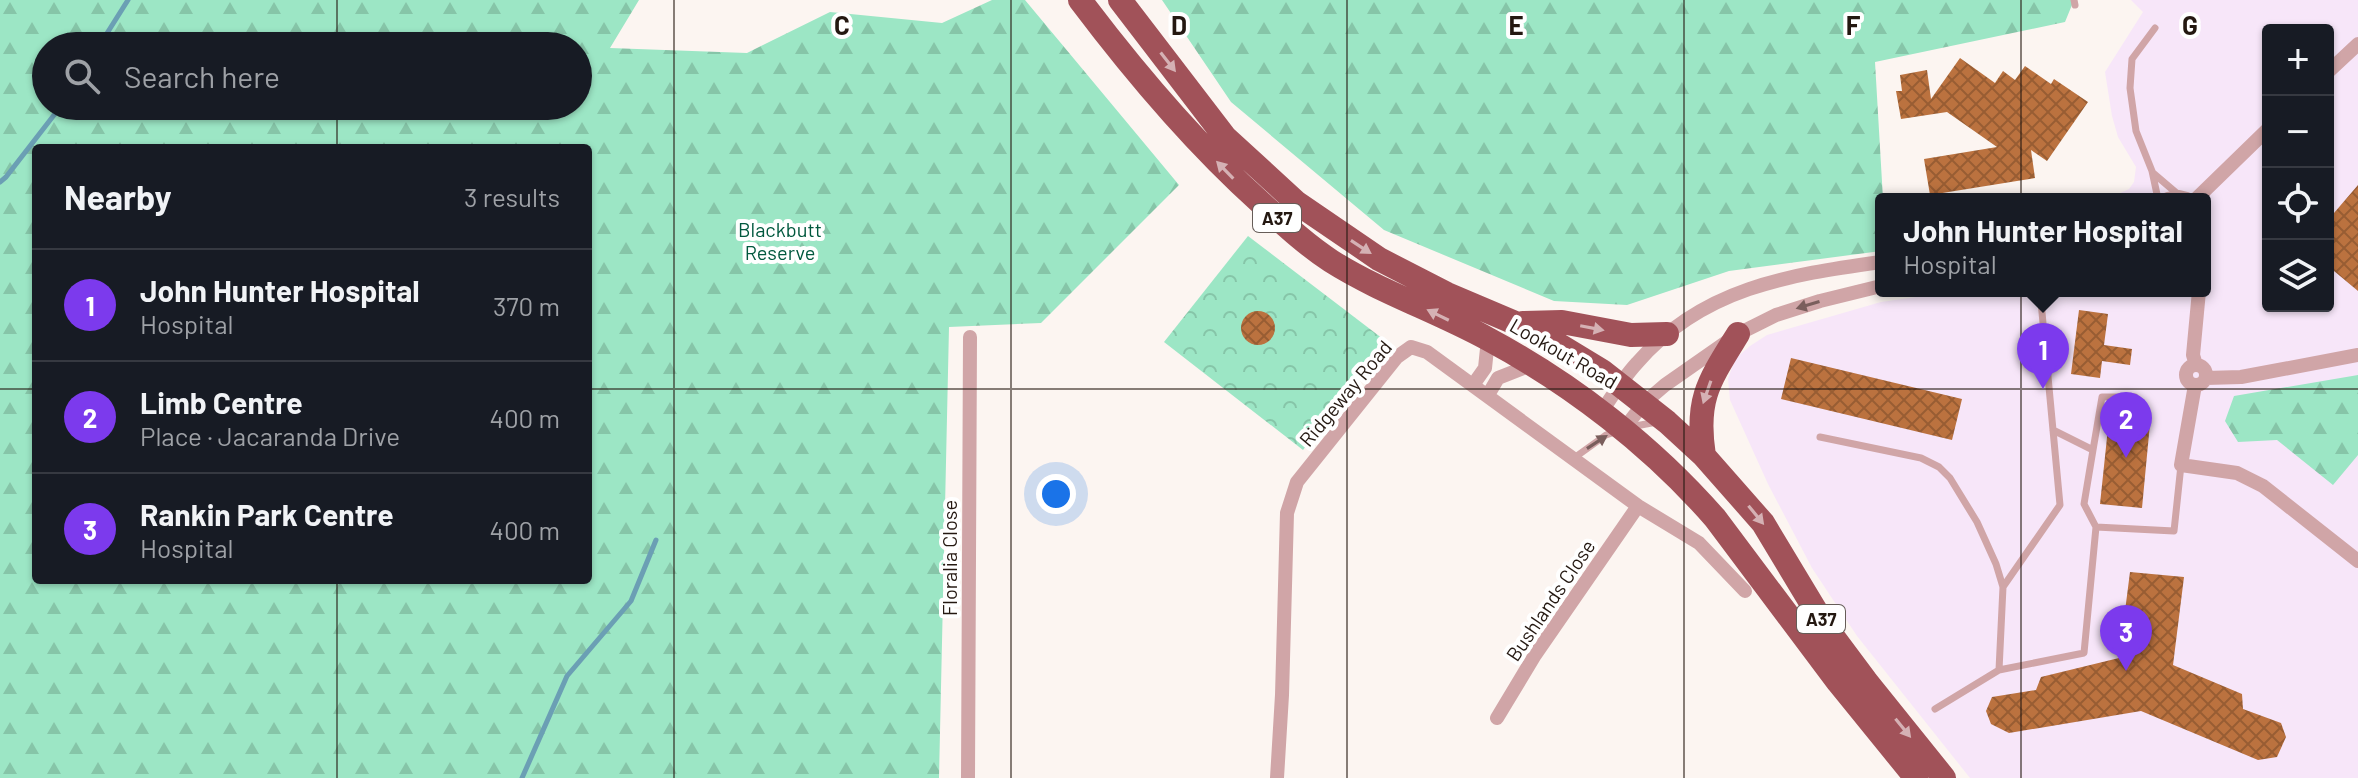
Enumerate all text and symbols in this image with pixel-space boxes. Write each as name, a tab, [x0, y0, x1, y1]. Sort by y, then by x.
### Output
text: C	[834, 9, 850, 40]
text: D	[1171, 9, 1187, 40]
text: E	[1508, 9, 1524, 40]
text: F	[1846, 9, 1861, 40]
text: G	[2182, 9, 2198, 40]
map controls	[2262, 24, 2334, 312]
button: +	[2262, 24, 2334, 96]
search box	[32, 32, 592, 120]
one-way arrow	[1159, 52, 1175, 72]
icon: search	[60, 54, 104, 98]
text: Search here	[124, 58, 280, 94]
button: −	[2262, 96, 2334, 168]
one-way arrow	[1216, 161, 1235, 180]
button: locate	[2262, 168, 2334, 240]
text: Nearby	[64, 176, 172, 217]
text: 3 results	[464, 181, 560, 212]
popup	[1875, 193, 2211, 297]
road number: A37	[1253, 204, 1301, 232]
text: John Hunter Hospital	[1903, 212, 2183, 248]
park label: Blackbutt Reserve	[738, 217, 822, 264]
one-way arrow	[1351, 240, 1372, 255]
button: layers	[2262, 240, 2334, 312]
text: Hospital	[1903, 248, 1997, 279]
text: John Hunter Hospital	[140, 272, 420, 308]
text: 1	[85, 290, 95, 321]
text: 370 m	[493, 290, 560, 321]
one-way arrow	[1795, 299, 1819, 311]
text: Hospital	[140, 308, 233, 339]
one-way arrow	[1427, 308, 1450, 322]
street label: Lookout Road	[1506, 313, 1622, 393]
one-way arrow	[1579, 322, 1604, 334]
pin: 1	[2017, 323, 2069, 389]
street label: Ridgeway Road	[1294, 335, 1396, 451]
one-way arrow	[1701, 380, 1713, 404]
text: Limb Centre	[140, 384, 303, 420]
pin: 2	[2100, 392, 2152, 458]
text: 2	[83, 402, 97, 433]
text: 400 m	[490, 402, 560, 433]
text: Place · Jacaranda Drive	[140, 420, 400, 451]
one-way arrow	[1587, 434, 1608, 449]
your location	[1036, 474, 1076, 514]
text: Rankin Park Centre	[140, 496, 394, 532]
street label: Floralia Close	[937, 500, 961, 616]
one-way arrow	[1747, 505, 1764, 525]
text: 3	[83, 514, 97, 545]
text: 400 m	[490, 514, 560, 545]
text: Hospital	[140, 532, 233, 563]
street label: Bushlands Close	[1501, 535, 1599, 665]
road number: A37	[1797, 605, 1845, 633]
pin: 3	[2100, 605, 2152, 671]
one-way arrow	[1895, 718, 1911, 738]

